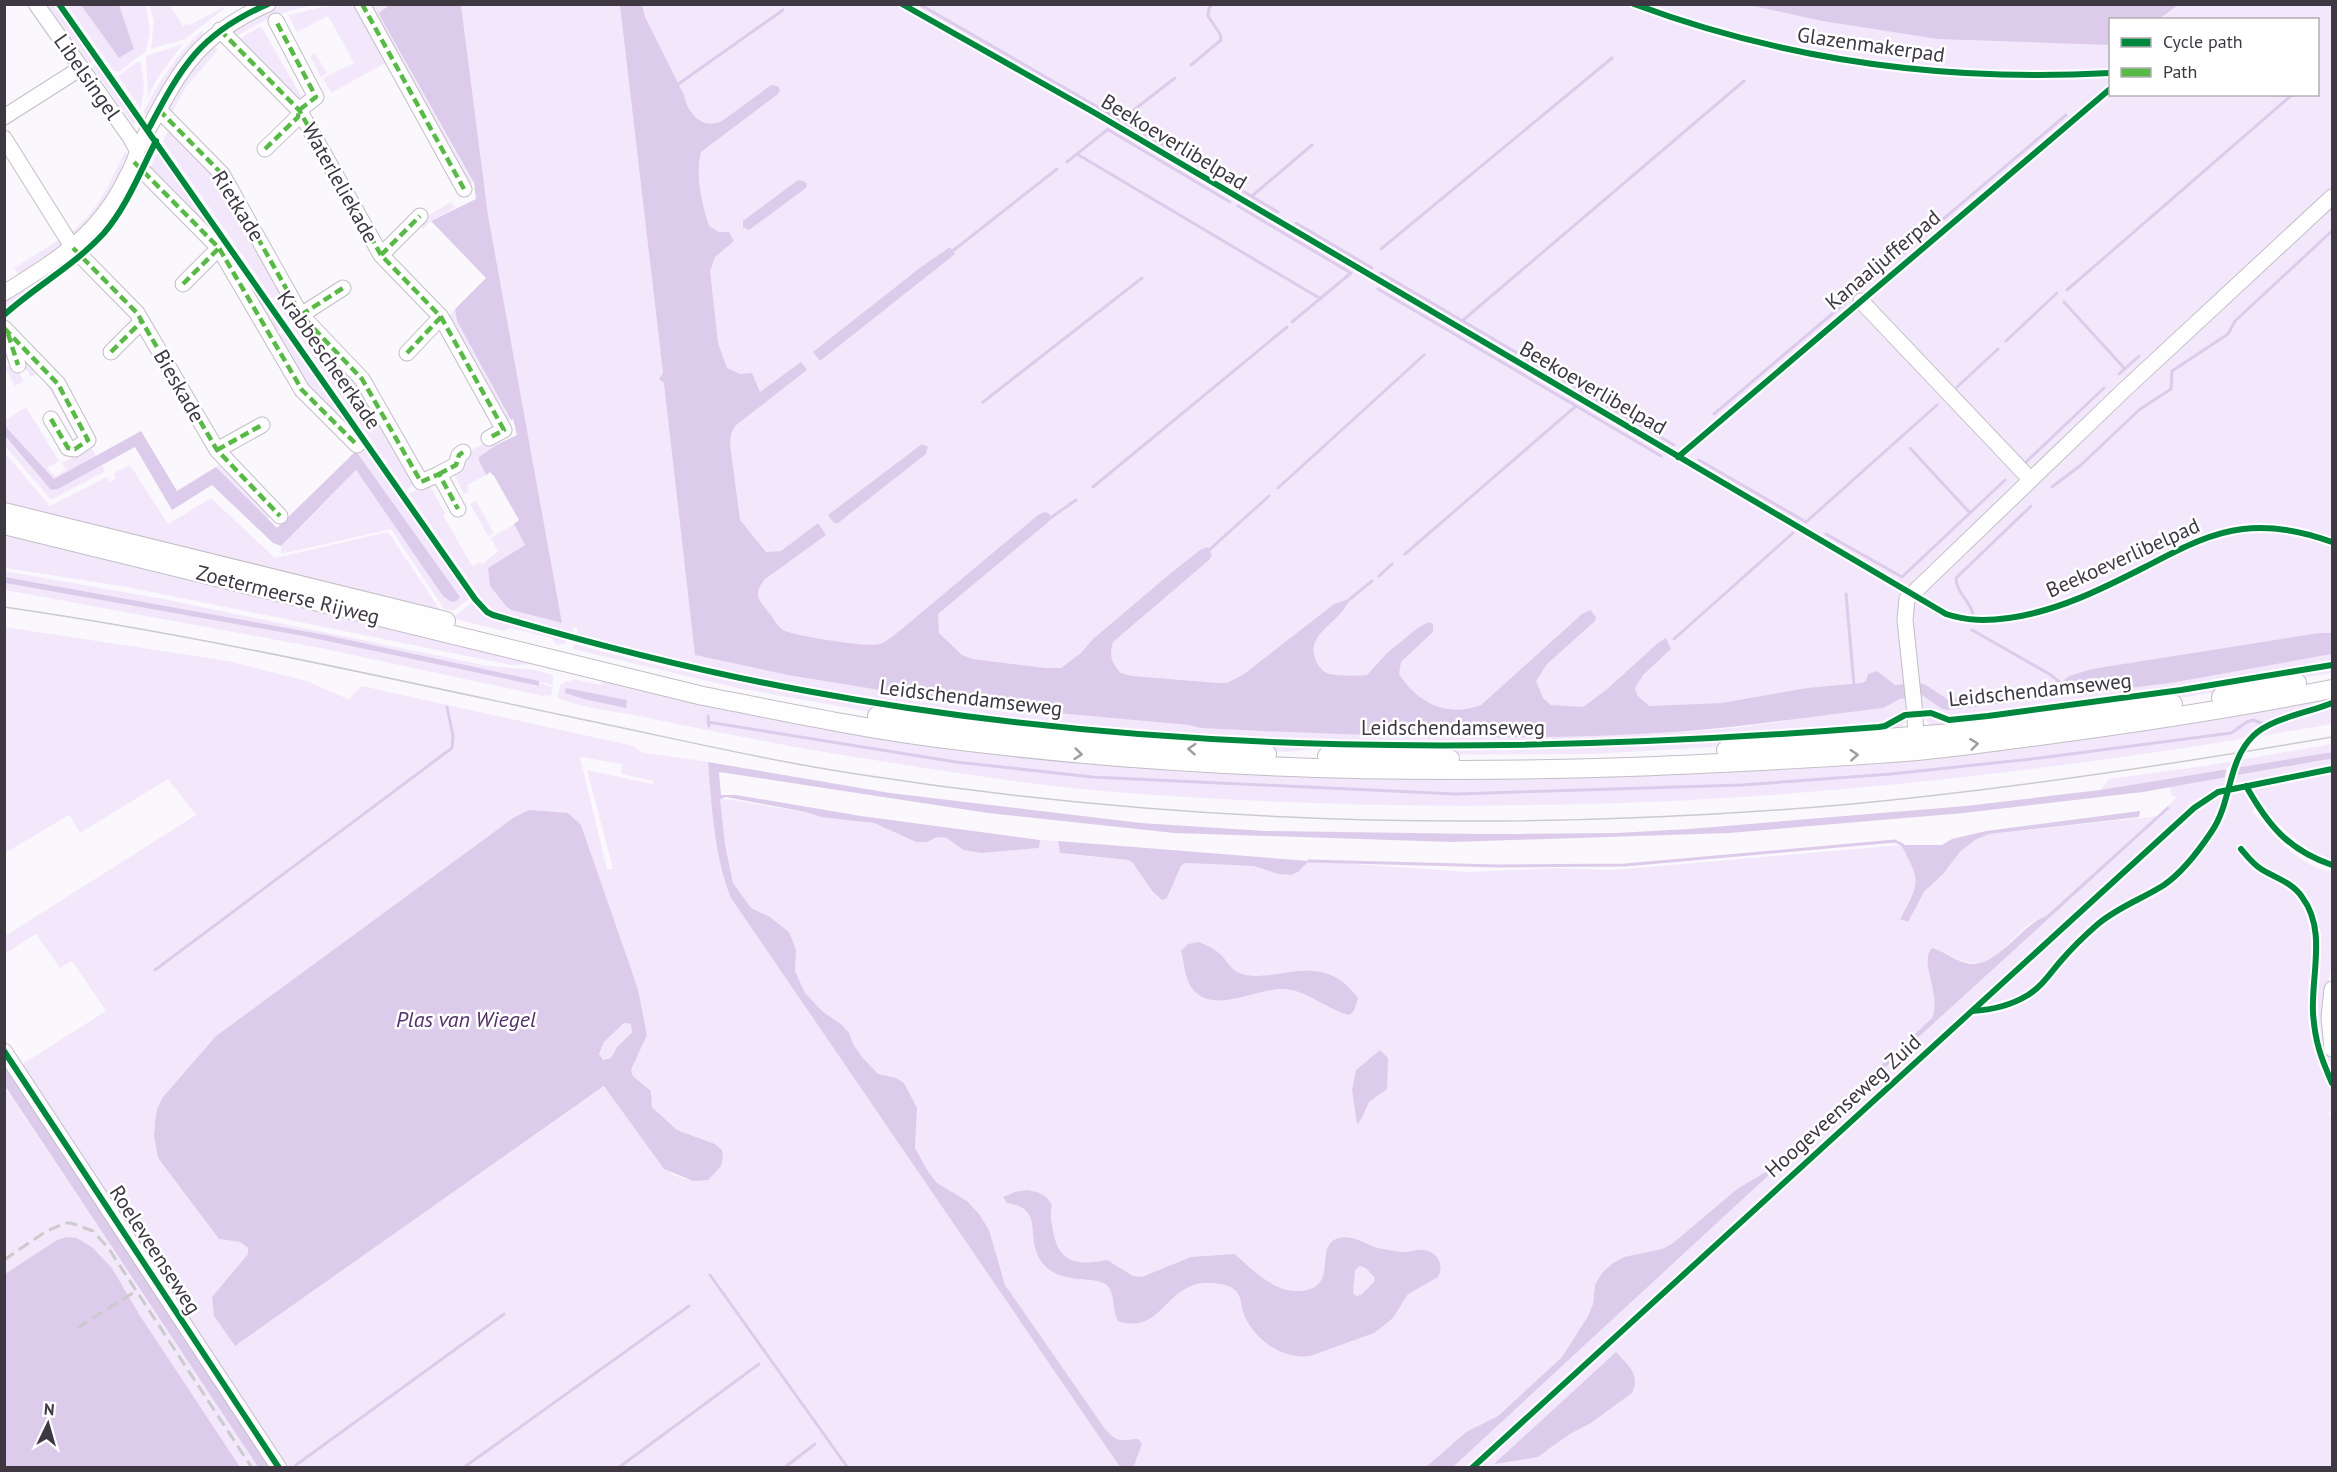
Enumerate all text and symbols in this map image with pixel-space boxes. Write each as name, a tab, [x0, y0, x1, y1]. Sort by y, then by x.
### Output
legend	[2109, 18, 2319, 96]
street label: Glazenmakerpad	[1796, 21, 1947, 68]
street label: Libelsingel	[48, 29, 127, 125]
text: Cycle path	[2163, 30, 2243, 53]
text: Path	[2163, 60, 2197, 83]
street label: Beekoeverlibelpad	[1096, 87, 1252, 196]
street label: Waterleliekade	[296, 118, 385, 248]
street label: Rietkade	[206, 165, 271, 246]
street label: Kanaaljufferpad	[1820, 204, 1946, 316]
street label: Krabbescheerkade	[271, 285, 387, 434]
street label: Beekoeverlibelpad	[1515, 335, 1672, 441]
street label: Bieskade	[148, 344, 211, 427]
street label: Beekoeverlibelpad	[2042, 512, 2204, 603]
street label: Zoetermeerse Rijweg	[194, 559, 383, 630]
street label: Leidschendamseweg	[1947, 666, 2133, 713]
street label: Leidschendamseweg	[878, 673, 1064, 722]
street label: Leidschendamseweg	[1361, 714, 1545, 741]
one-way arrow	[1970, 738, 1979, 751]
one-way arrow	[1187, 742, 1196, 755]
one-way arrow	[1073, 747, 1082, 760]
one-way arrow	[1850, 749, 1859, 762]
water label: Plas van Wiegel	[396, 1005, 536, 1033]
street label: Hoogeveenseweg Zuid	[1759, 1028, 1926, 1183]
street label: Roeleveenseweg	[104, 1180, 207, 1319]
north arrow	[18, 1394, 78, 1454]
text: N	[43, 1399, 55, 1419]

